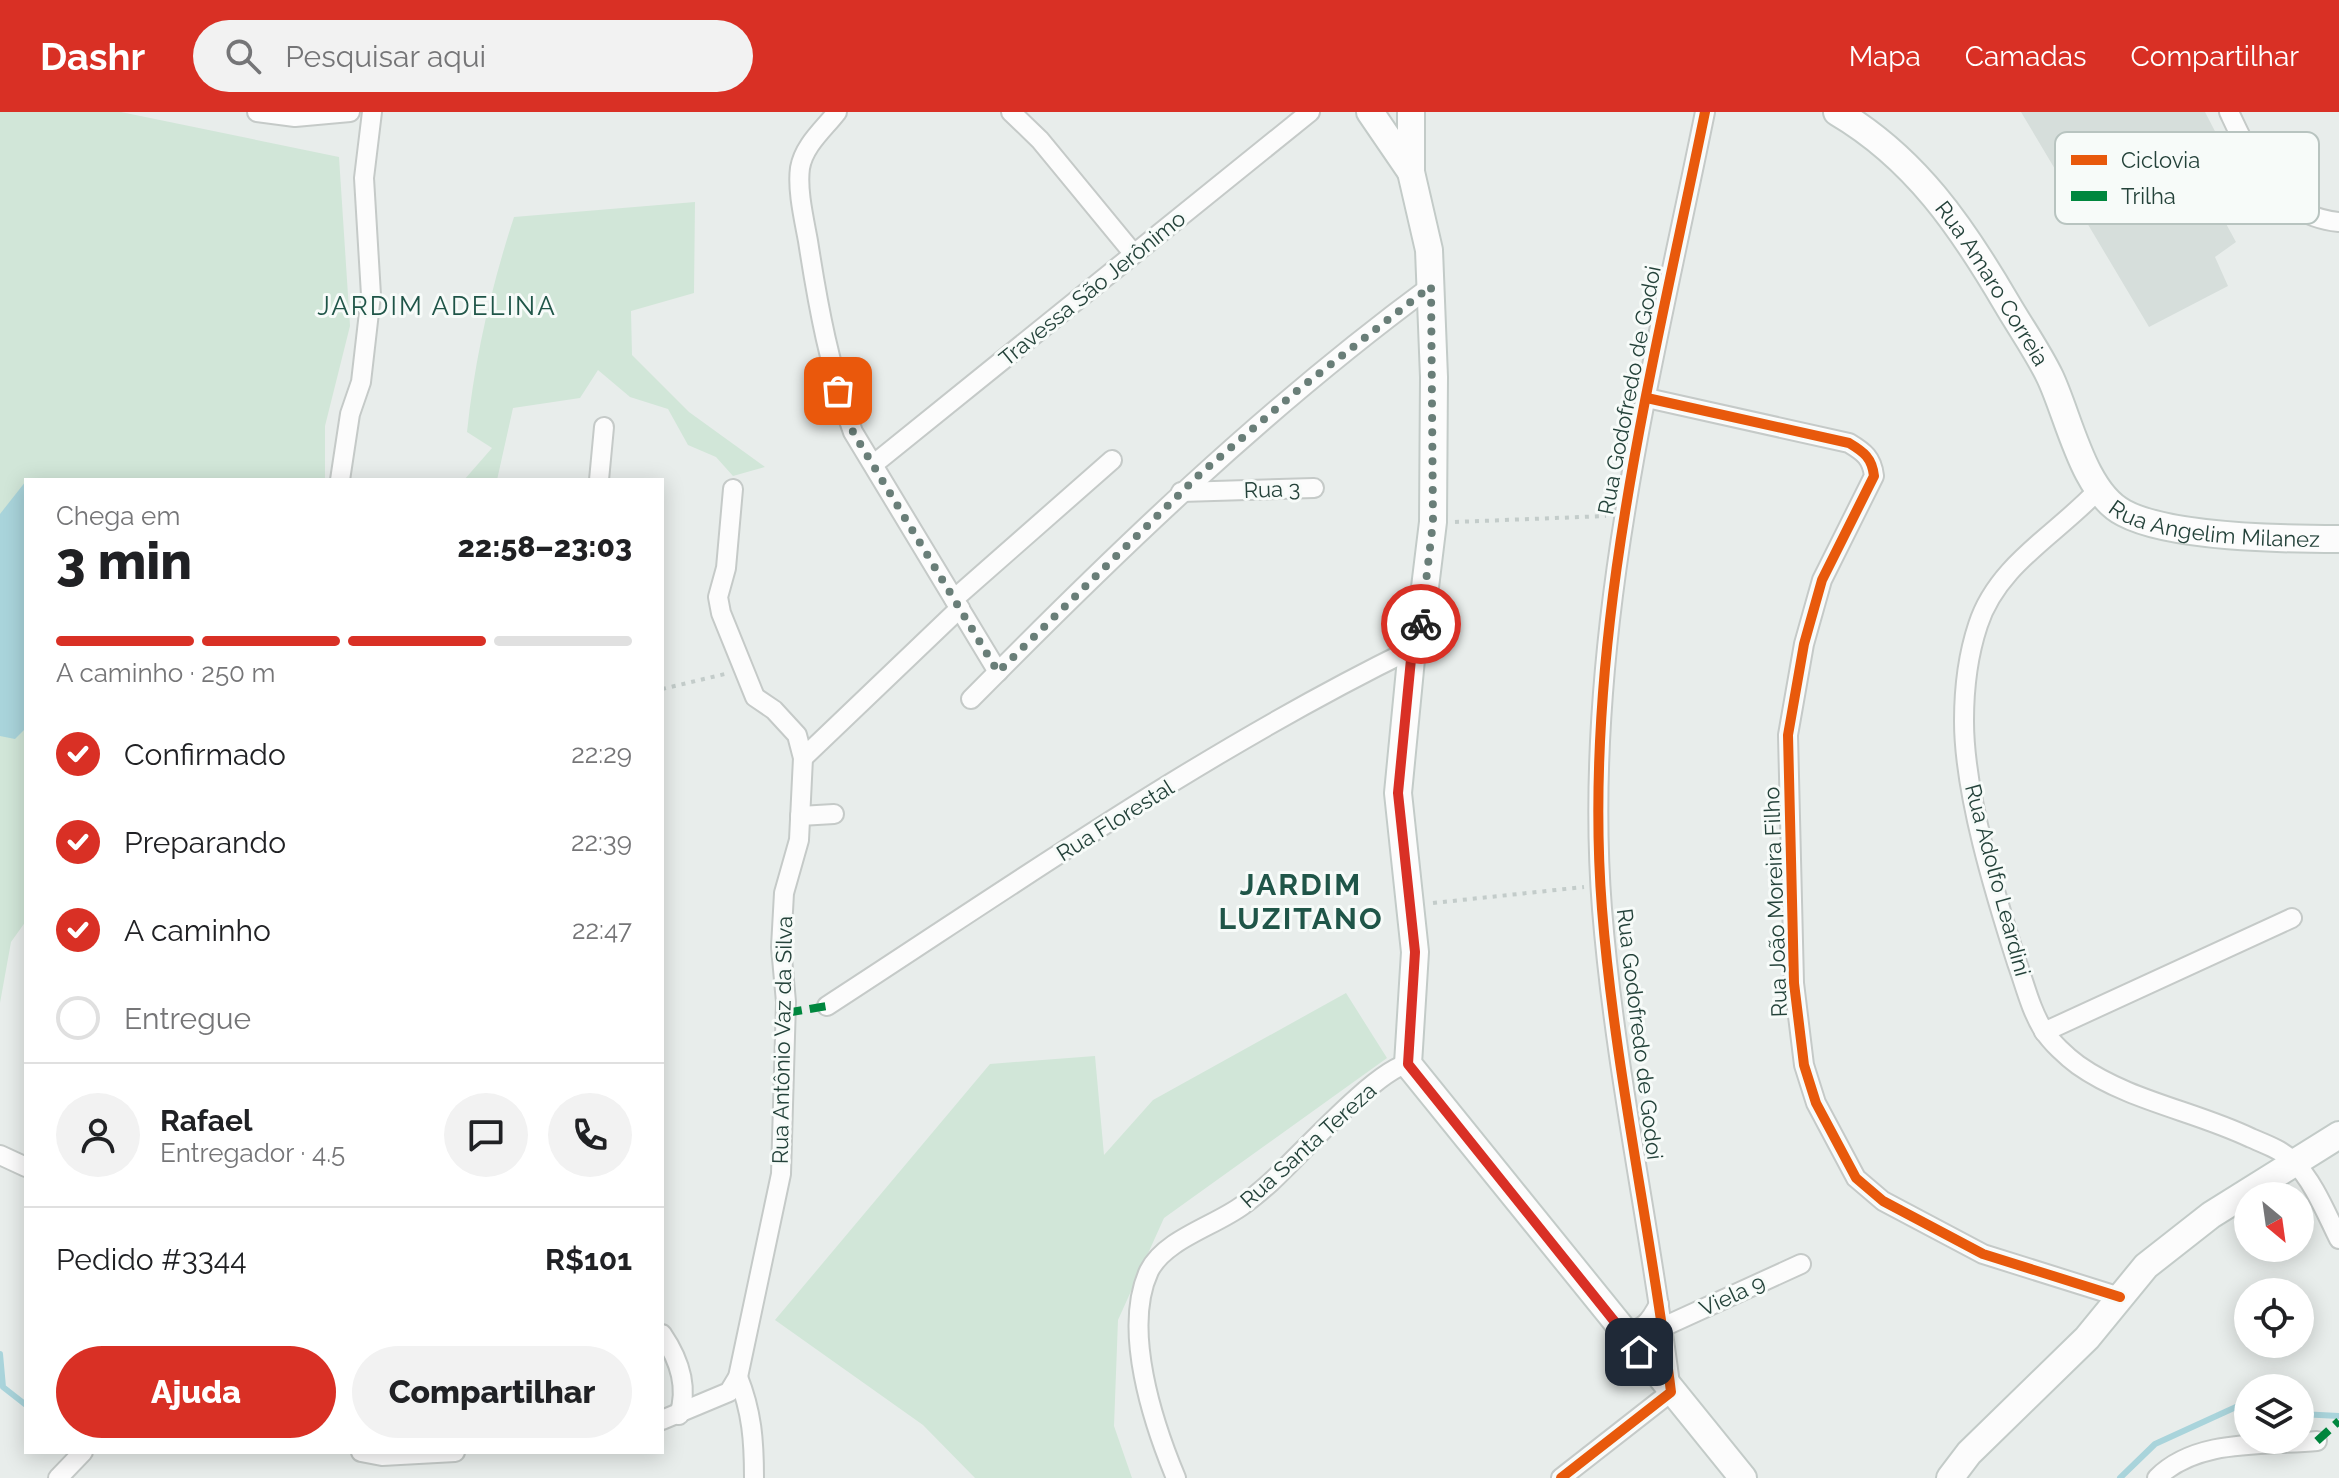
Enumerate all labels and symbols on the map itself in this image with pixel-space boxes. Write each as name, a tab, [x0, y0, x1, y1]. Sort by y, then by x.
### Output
legend	[2055, 132, 2319, 224]
text: Ciclovia	[2121, 147, 2200, 173]
text: Trilha	[2121, 183, 2176, 209]
street label: Rua Amaro Correia	[1930, 196, 2054, 370]
street label: Travessa São Jerônimo	[994, 205, 1190, 371]
street label: Rua Godofredo de Godoi	[1592, 263, 1666, 517]
district label: JARDIM ADELINA	[317, 291, 557, 321]
pin	[804, 357, 872, 425]
street label: Rua 3	[1243, 475, 1301, 503]
street label: Rua Angelim Milanez	[2104, 494, 2320, 552]
courier	[1381, 584, 1461, 664]
street label: Rua Florestal	[1052, 774, 1178, 866]
street label: Rua Adolfo Leardini	[1960, 781, 2036, 979]
street label: Rua João Moreira Filho	[1758, 786, 1792, 1018]
district label: JARDIM LUZITANO	[1218, 867, 1384, 936]
street label: Rua Godofredo de Godoi	[1612, 907, 1668, 1161]
street label: Rua Antônio Vaz da Silva	[767, 916, 797, 1164]
street label: Rua Santa Tereza	[1235, 1077, 1381, 1213]
north arrow	[2234, 1182, 2314, 1262]
street label: Viela 9	[1695, 1269, 1769, 1321]
pin	[1605, 1318, 1673, 1386]

